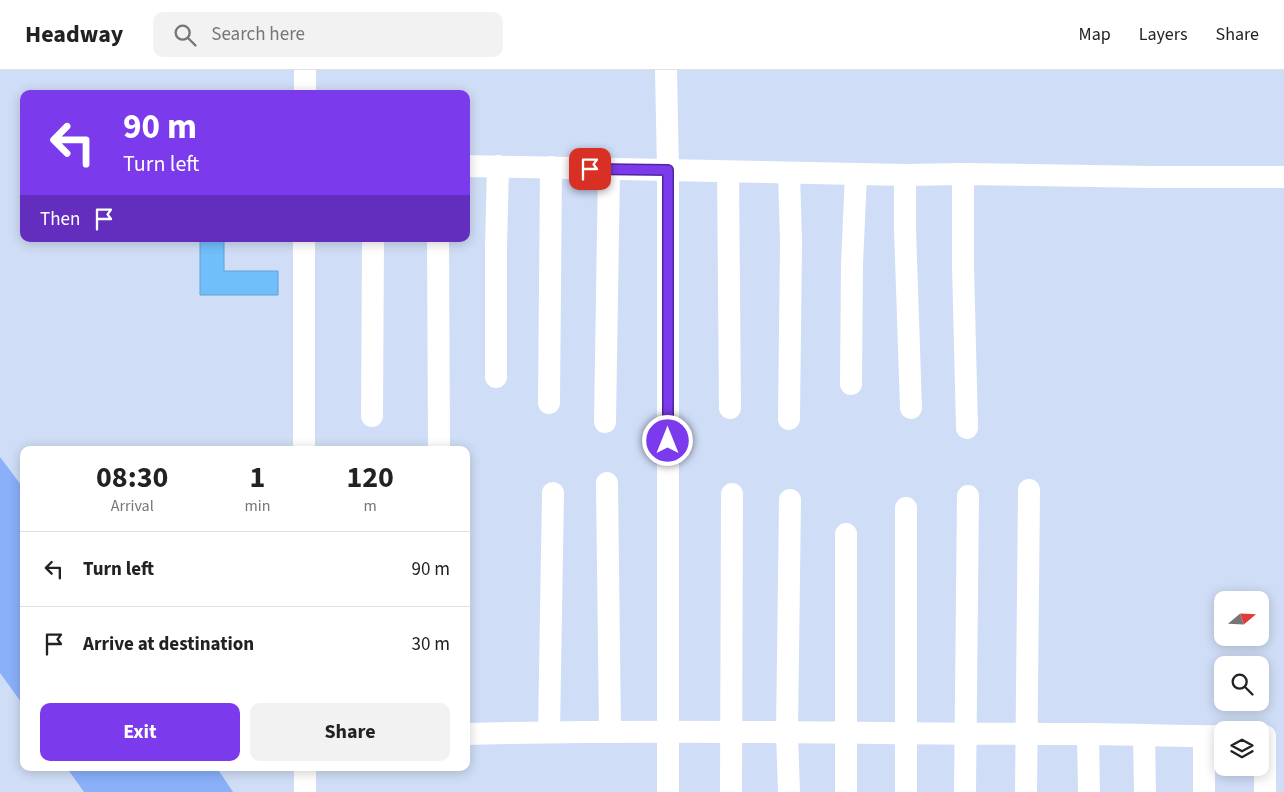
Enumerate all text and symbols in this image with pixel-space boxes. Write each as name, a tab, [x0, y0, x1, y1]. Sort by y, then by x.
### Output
search box	[153, 12, 503, 57]
text: Headway	[25, 17, 123, 52]
icon: search	[171, 21, 199, 49]
text: Search here	[211, 21, 305, 48]
text: Map	[1079, 22, 1111, 47]
text: Layers	[1139, 22, 1188, 47]
text: Share	[1216, 22, 1259, 47]
text: 90 m	[123, 102, 197, 152]
icon: left	[40, 110, 105, 175]
text: Turn left	[123, 148, 199, 180]
pin	[569, 148, 611, 190]
icon: arrive	[576, 155, 604, 183]
icon: arrive	[90, 205, 118, 233]
text: Then	[40, 206, 80, 233]
position arrow	[641, 414, 693, 466]
text: 08:30	[96, 456, 168, 499]
text: 1	[249, 456, 265, 499]
text: 120	[346, 456, 394, 499]
text: Arrival	[111, 495, 154, 517]
text: min	[244, 495, 270, 517]
text: m	[364, 495, 377, 517]
icon: left	[40, 555, 68, 583]
text: Turn left	[83, 556, 154, 583]
text: 90 m	[412, 556, 450, 583]
north arrow	[1214, 591, 1269, 646]
map controls	[1214, 591, 1269, 776]
icon: arrive	[40, 630, 68, 658]
text: Arrive at destination	[83, 631, 254, 658]
text: 30 m	[412, 631, 450, 658]
button: search	[1214, 656, 1269, 711]
button: Exit	[40, 703, 240, 761]
button: Share	[250, 703, 450, 761]
button: layers	[1214, 721, 1269, 776]

